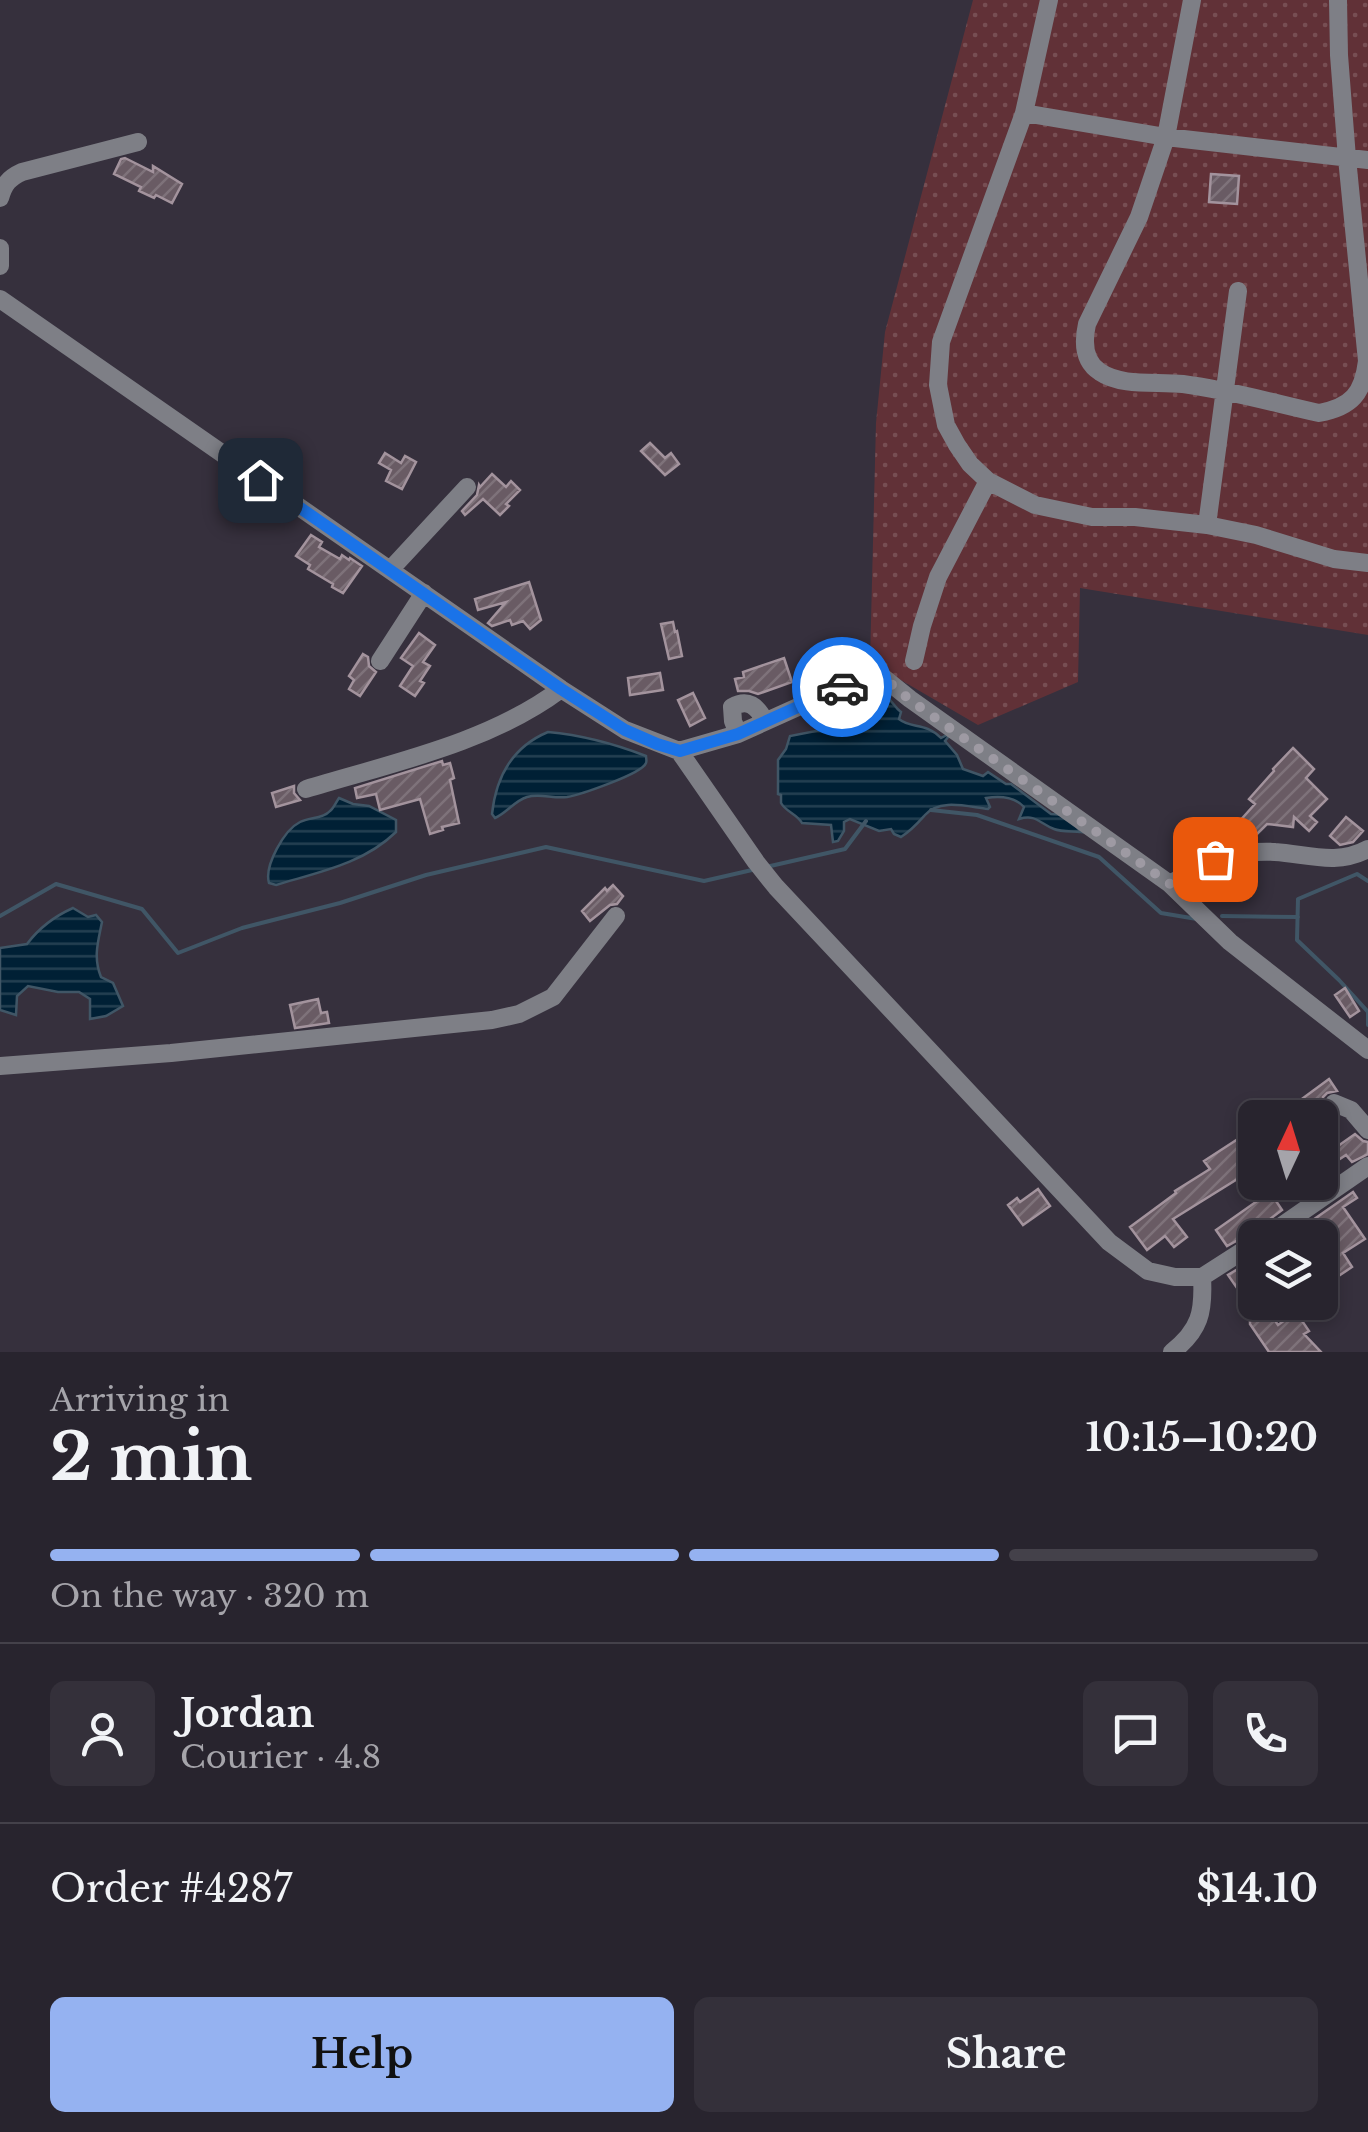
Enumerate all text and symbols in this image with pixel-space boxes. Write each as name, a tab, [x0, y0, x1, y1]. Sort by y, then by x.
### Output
pin	[218, 438, 303, 523]
icon: home	[233, 453, 288, 508]
courier	[792, 637, 892, 737]
icon: car	[815, 660, 870, 715]
pin	[1173, 817, 1258, 902]
icon: bag	[1188, 832, 1243, 887]
north arrow	[1238, 1100, 1338, 1200]
map controls	[1238, 1100, 1338, 1320]
button: layers	[1238, 1220, 1338, 1320]
text: Arriving in	[50, 1380, 229, 1420]
text: 10:15–10:20	[1086, 1414, 1318, 1461]
text: 2 min	[50, 1417, 252, 1498]
text: On the way · 320 m	[50, 1576, 369, 1616]
button: person	[50, 1681, 155, 1786]
button: chat	[1083, 1681, 1188, 1786]
button: phone	[1213, 1681, 1318, 1786]
text: Jordan	[180, 1690, 314, 1737]
text: Courier · 4.8	[180, 1737, 381, 1777]
text: Order #4287	[50, 1865, 292, 1912]
text: $14.10	[1197, 1865, 1318, 1912]
button: Help	[50, 1997, 674, 2112]
button: Share	[694, 1997, 1318, 2112]

